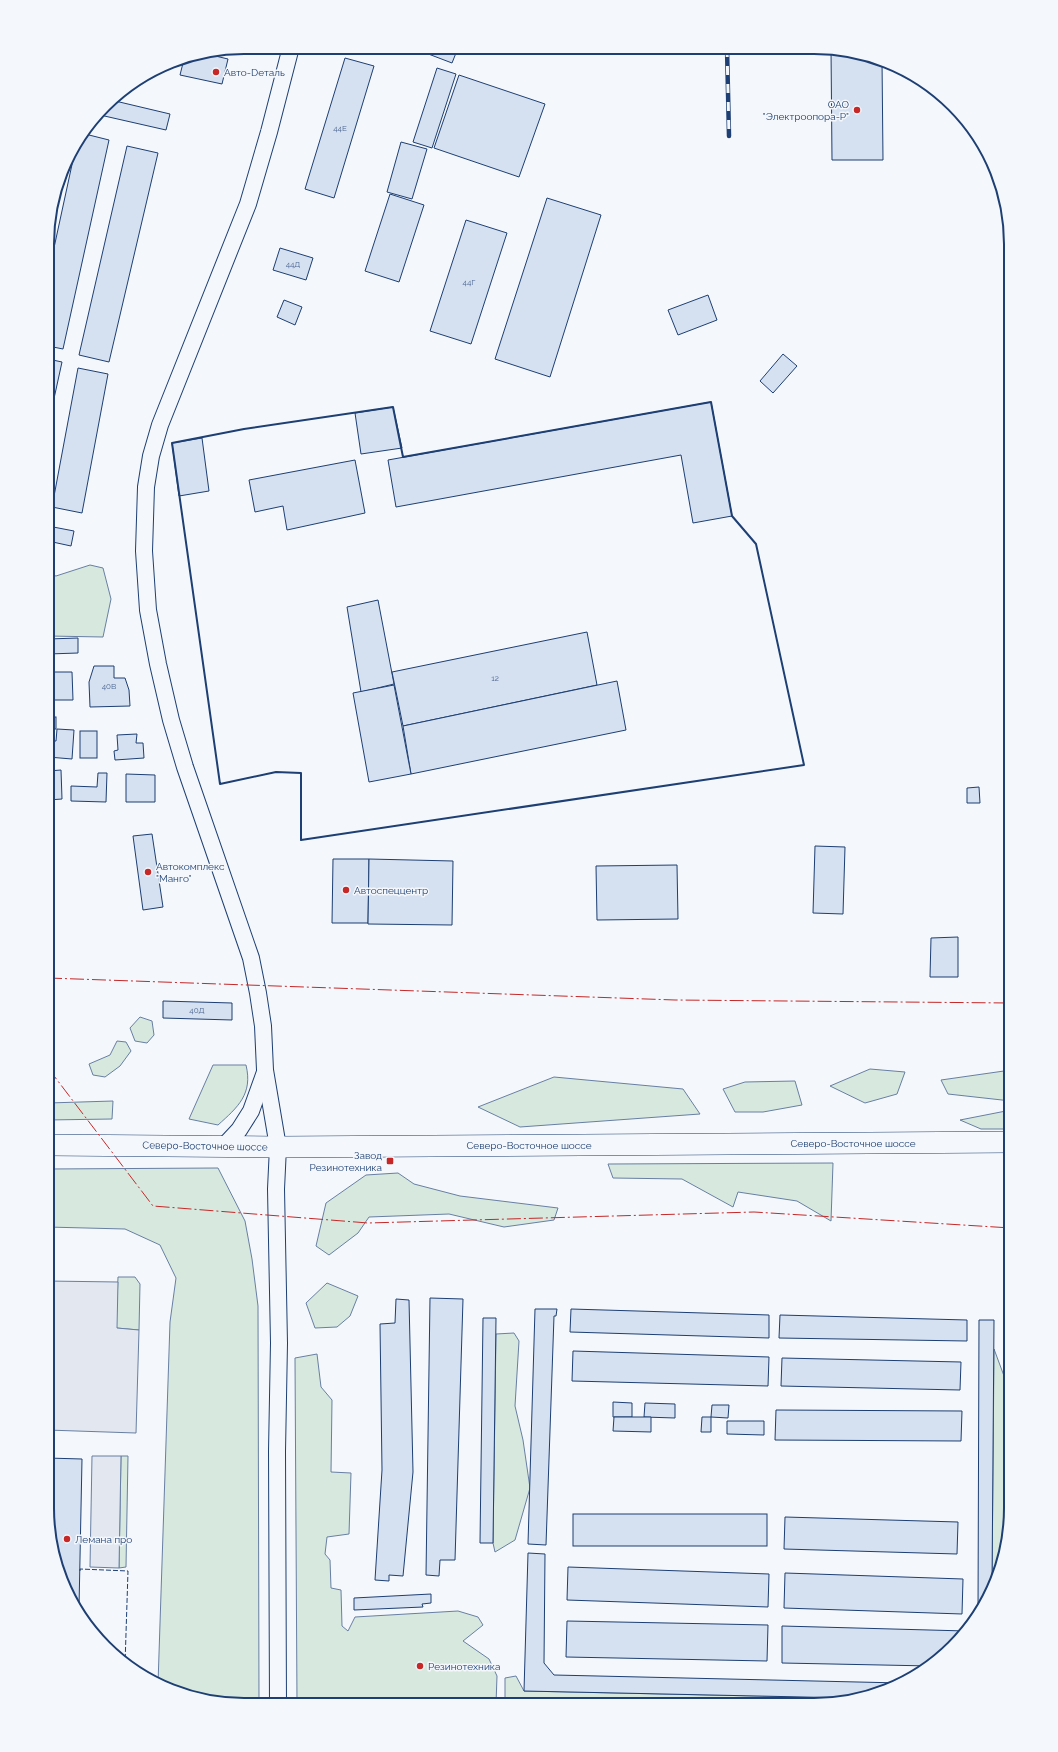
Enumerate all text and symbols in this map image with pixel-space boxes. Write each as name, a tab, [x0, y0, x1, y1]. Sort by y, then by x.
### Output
marker: Авто-Dеталь	[211, 67, 221, 77]
place label: Авто-Dеталь	[224, 67, 285, 78]
place label: ОАО "Электроопора-Р"	[763, 99, 849, 122]
marker: ОАО "Электроопора-Р"	[852, 105, 862, 115]
house number: 44Е	[333, 123, 347, 133]
house number: 44Д	[286, 259, 300, 269]
house number: 44Г	[463, 277, 475, 287]
house number: 12	[491, 673, 499, 683]
house number: 40В	[102, 681, 116, 691]
place label: Автокомплекс "Манго"	[156, 861, 225, 884]
marker: Автокомплекс "Манго"	[143, 867, 153, 877]
marker: Автоспеццентр	[341, 885, 351, 895]
place label: Автоспеццентр	[354, 885, 428, 896]
house number: 40Д	[189, 1005, 205, 1015]
street label: Северо-Восточное шоссе	[790, 1138, 916, 1149]
street label: Северо-Восточное шоссе	[142, 1139, 268, 1153]
street label: Северо-Восточное шоссе	[466, 1140, 592, 1151]
place label: Завод Резинотехника	[310, 1150, 382, 1173]
marker: Завод Резинотехника	[385, 1156, 395, 1166]
marker: Лемана про	[62, 1534, 72, 1544]
place label: Лемана про	[75, 1534, 132, 1545]
marker: Резинотехника	[415, 1661, 425, 1671]
place label: Резинотехника	[428, 1661, 501, 1672]

